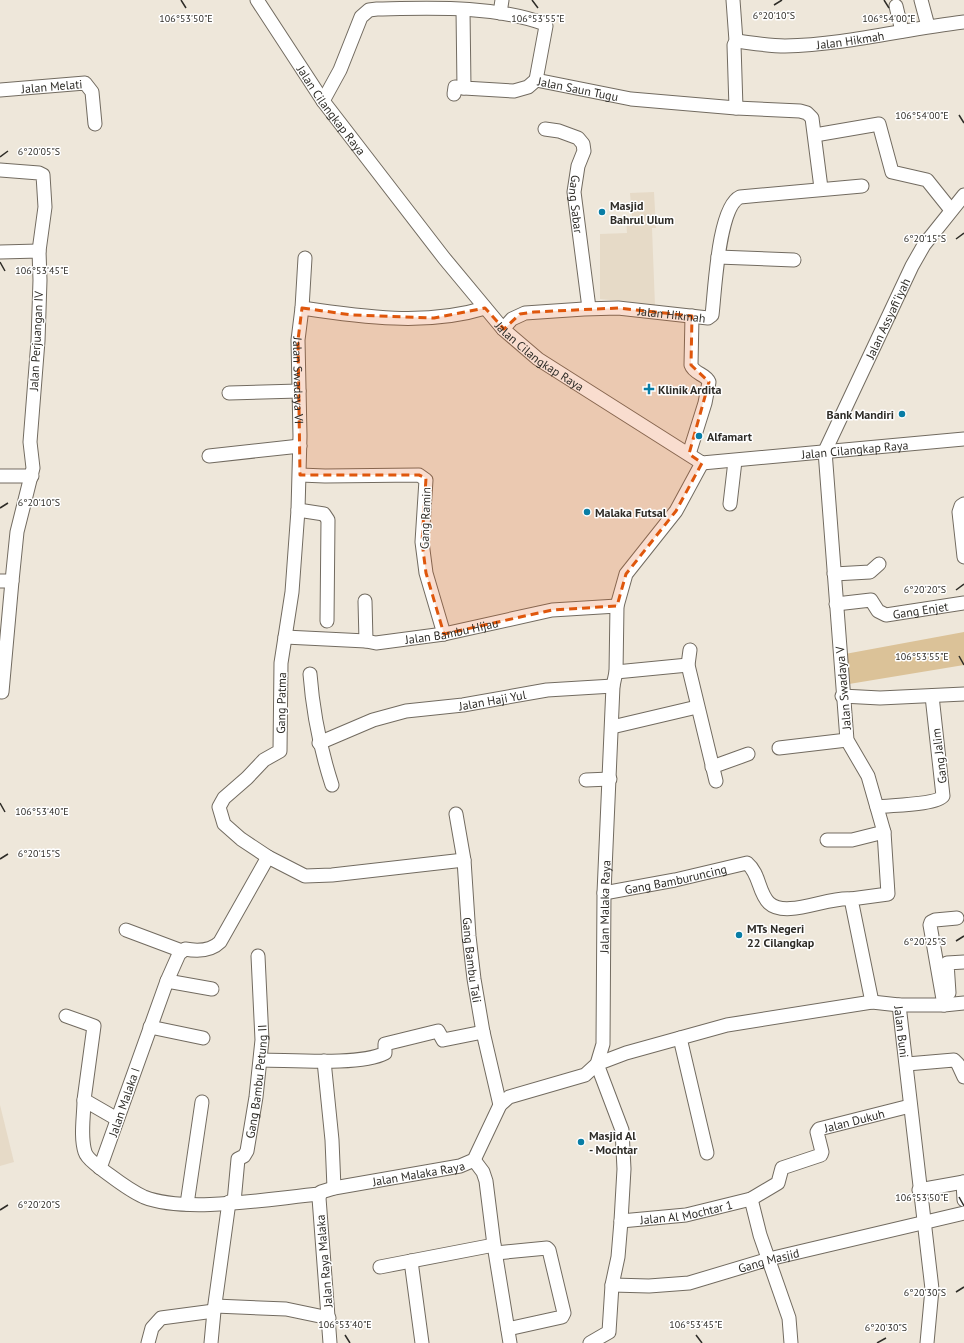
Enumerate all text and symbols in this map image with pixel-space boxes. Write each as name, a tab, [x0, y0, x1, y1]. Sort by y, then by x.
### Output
text: 6°20'10"S	[753, 9, 795, 22]
text: 106°53'50"E	[159, 12, 213, 25]
text: 106°53'55"E	[511, 12, 565, 25]
text: 106°54'00"E	[862, 12, 916, 25]
street label: Jalan Hikmah	[815, 27, 885, 52]
street label: Jalan Cilangkap Raya	[294, 62, 369, 158]
street label: Jalan Saun Tugu	[536, 73, 620, 104]
street label: Jalan Melati	[20, 76, 83, 96]
text: 106°54'00"E	[895, 109, 949, 122]
text: 6°20'05"S	[18, 145, 60, 158]
street label: Gang Sabar	[566, 174, 587, 234]
place label: Masjid Bahrul Ulum	[610, 198, 674, 227]
marker: Masjid Bahrul Ulum	[597, 207, 607, 217]
text: 6°20'15"S	[904, 232, 946, 245]
text: 106°53'45"E	[15, 264, 69, 277]
street label: Jalan Assyafi'iyah	[862, 276, 913, 362]
street label: Jalan Perjuangan IV	[26, 291, 46, 392]
street label: Jalan Hikmah	[636, 303, 706, 325]
street label: Jalan Cilangkap Raya	[492, 317, 587, 394]
street label: Jalan Swadaya VI	[290, 335, 307, 424]
place label: Klinik Ardita	[658, 382, 721, 397]
marker: Klinik Ardita	[643, 383, 655, 395]
place label: Bank Mandiri	[827, 407, 894, 422]
marker: Bank Mandiri	[897, 409, 907, 419]
place label: Alfamart	[707, 429, 753, 444]
marker: Alfamart	[694, 431, 704, 441]
street label: Jalan Cilangkap Raya	[800, 437, 909, 461]
street label: Gang Ramin	[416, 487, 434, 549]
text: 6°20'10"S	[18, 496, 60, 509]
place label: Malaka Futsal	[595, 505, 667, 520]
marker: Malaka Futsal	[582, 507, 592, 517]
text: 6°20'20"S	[904, 583, 946, 596]
street label: Gang Enjet	[892, 598, 949, 621]
street label: Jalan Bambu Hijau	[403, 615, 500, 647]
street label: Jalan Swadaya V	[832, 646, 854, 731]
text: 106°53'55"E	[895, 650, 949, 663]
street label: Gang Patma	[273, 672, 289, 734]
street label: Jalan Haji Yul	[457, 686, 528, 713]
street label: Gang Jalim	[928, 728, 950, 784]
text: 106°53'40"E	[15, 805, 69, 818]
text: 6°20'15"S	[18, 847, 60, 860]
street label: Jalan Malaka Raya	[596, 860, 613, 954]
street label: Gang Bamburuncing	[623, 861, 728, 897]
street label: Gang Bambu Tali	[460, 917, 485, 1004]
place label: MTs Negeri 22 Cilangkap	[747, 921, 815, 950]
marker: MTs Negeri 22 Cilangkap	[734, 930, 744, 940]
text: 6°20'25"S	[904, 935, 946, 948]
street label: Jalan Buni	[892, 1004, 913, 1059]
street label: Gang Bambu Petung II	[242, 1024, 270, 1139]
street label: Jalan Malaka I	[105, 1066, 143, 1139]
street label: Jalan Dukuh	[821, 1105, 886, 1135]
place label: Masjid Al - Mochtar	[589, 1128, 638, 1157]
marker: Masjid Al - Mochtar	[576, 1137, 586, 1147]
street label: Jalan Malaka Raya	[370, 1157, 467, 1189]
text: 106°53'50"E	[895, 1191, 949, 1204]
street label: Jalan Al Mochtar 1	[638, 1196, 734, 1227]
text: 6°20'20"S	[18, 1198, 60, 1211]
street label: Jalan Raya Malaka	[312, 1214, 336, 1309]
street label: Gang Masjid	[736, 1245, 801, 1275]
text: 6°20'30"S	[904, 1286, 946, 1299]
text: 106°53'40"E	[318, 1318, 372, 1331]
text: 106°53'45"E	[669, 1318, 723, 1331]
text: 6°20'30"S	[865, 1321, 907, 1334]

